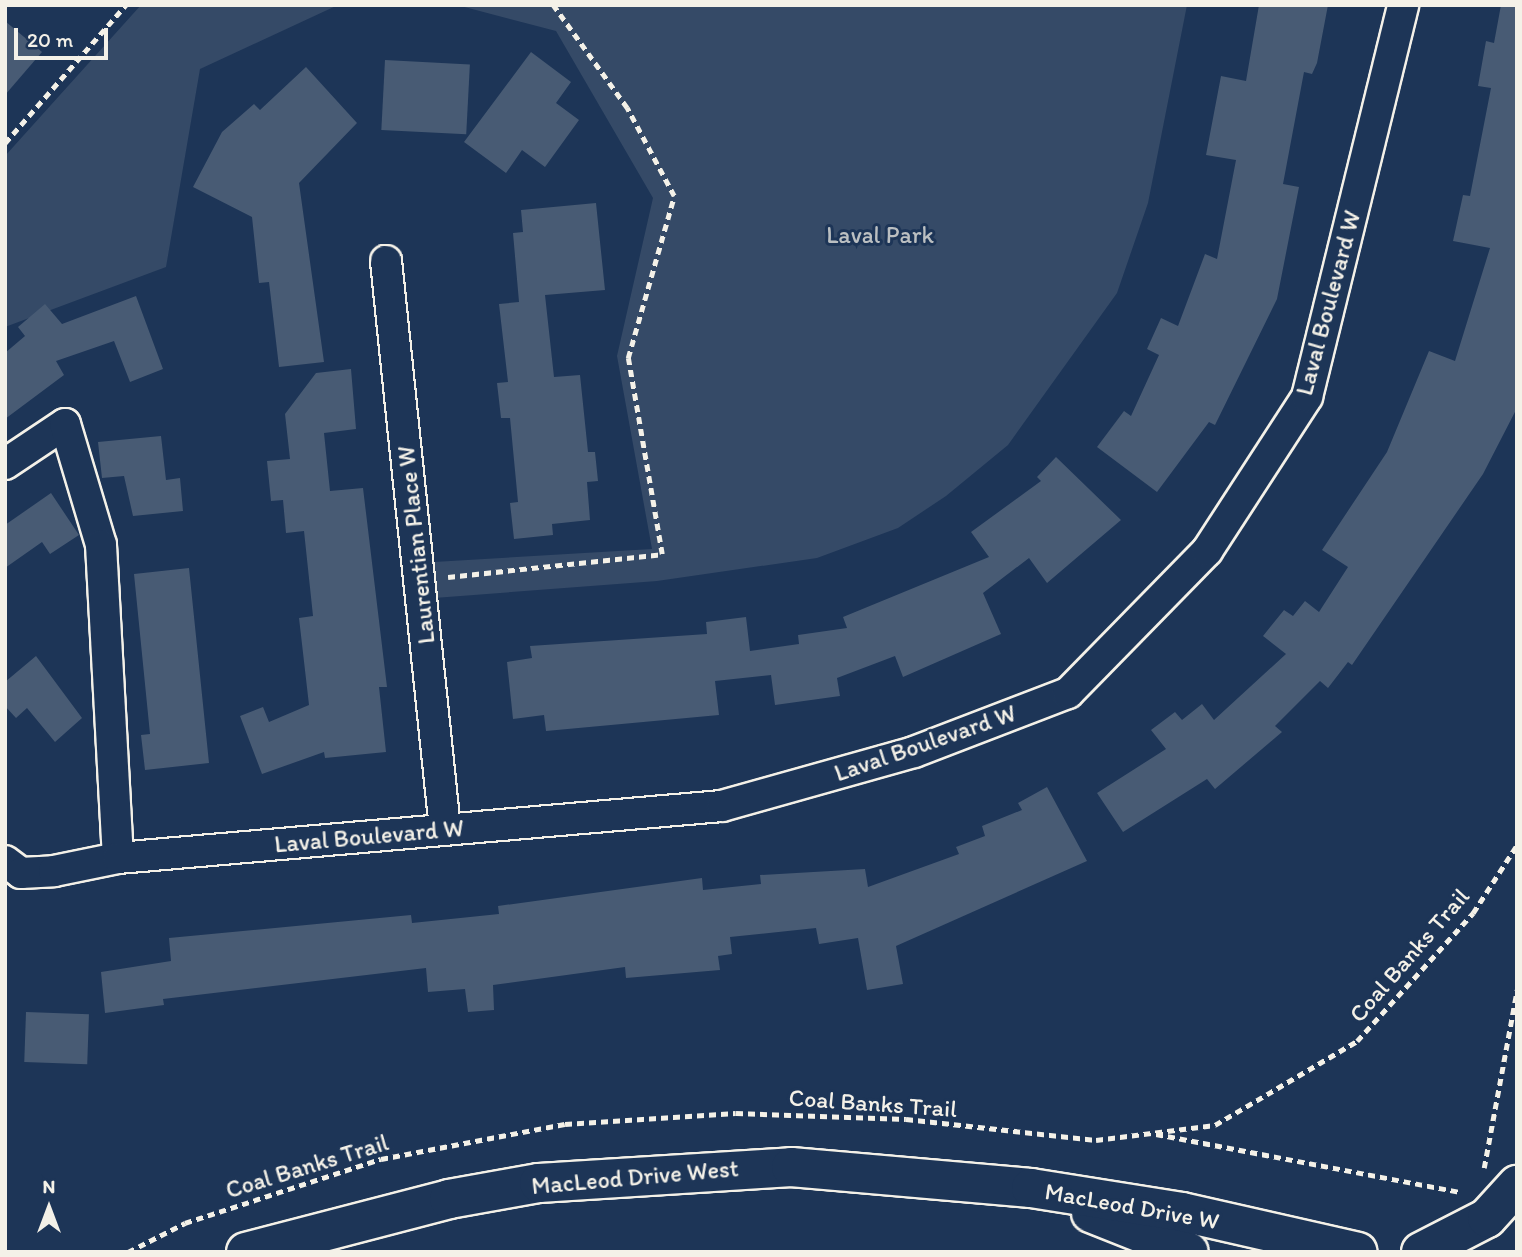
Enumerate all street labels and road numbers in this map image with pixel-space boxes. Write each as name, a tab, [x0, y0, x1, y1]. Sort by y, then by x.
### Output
street label: Laval Boulevard W	[1289, 207, 1367, 399]
street label: Laurentian Place W	[391, 445, 441, 645]
street label: Laval Boulevard W	[830, 698, 1020, 788]
street label: Laval Boulevard W	[273, 813, 465, 859]
street label: Coal Banks Trail	[1343, 882, 1475, 1028]
street label: Coal Banks Trail	[788, 1083, 958, 1123]
street label: Coal Banks Trail	[222, 1128, 392, 1204]
street label: MacLeod Drive West	[531, 1154, 739, 1200]
street label: MacLeod Drive W	[1043, 1176, 1221, 1236]

